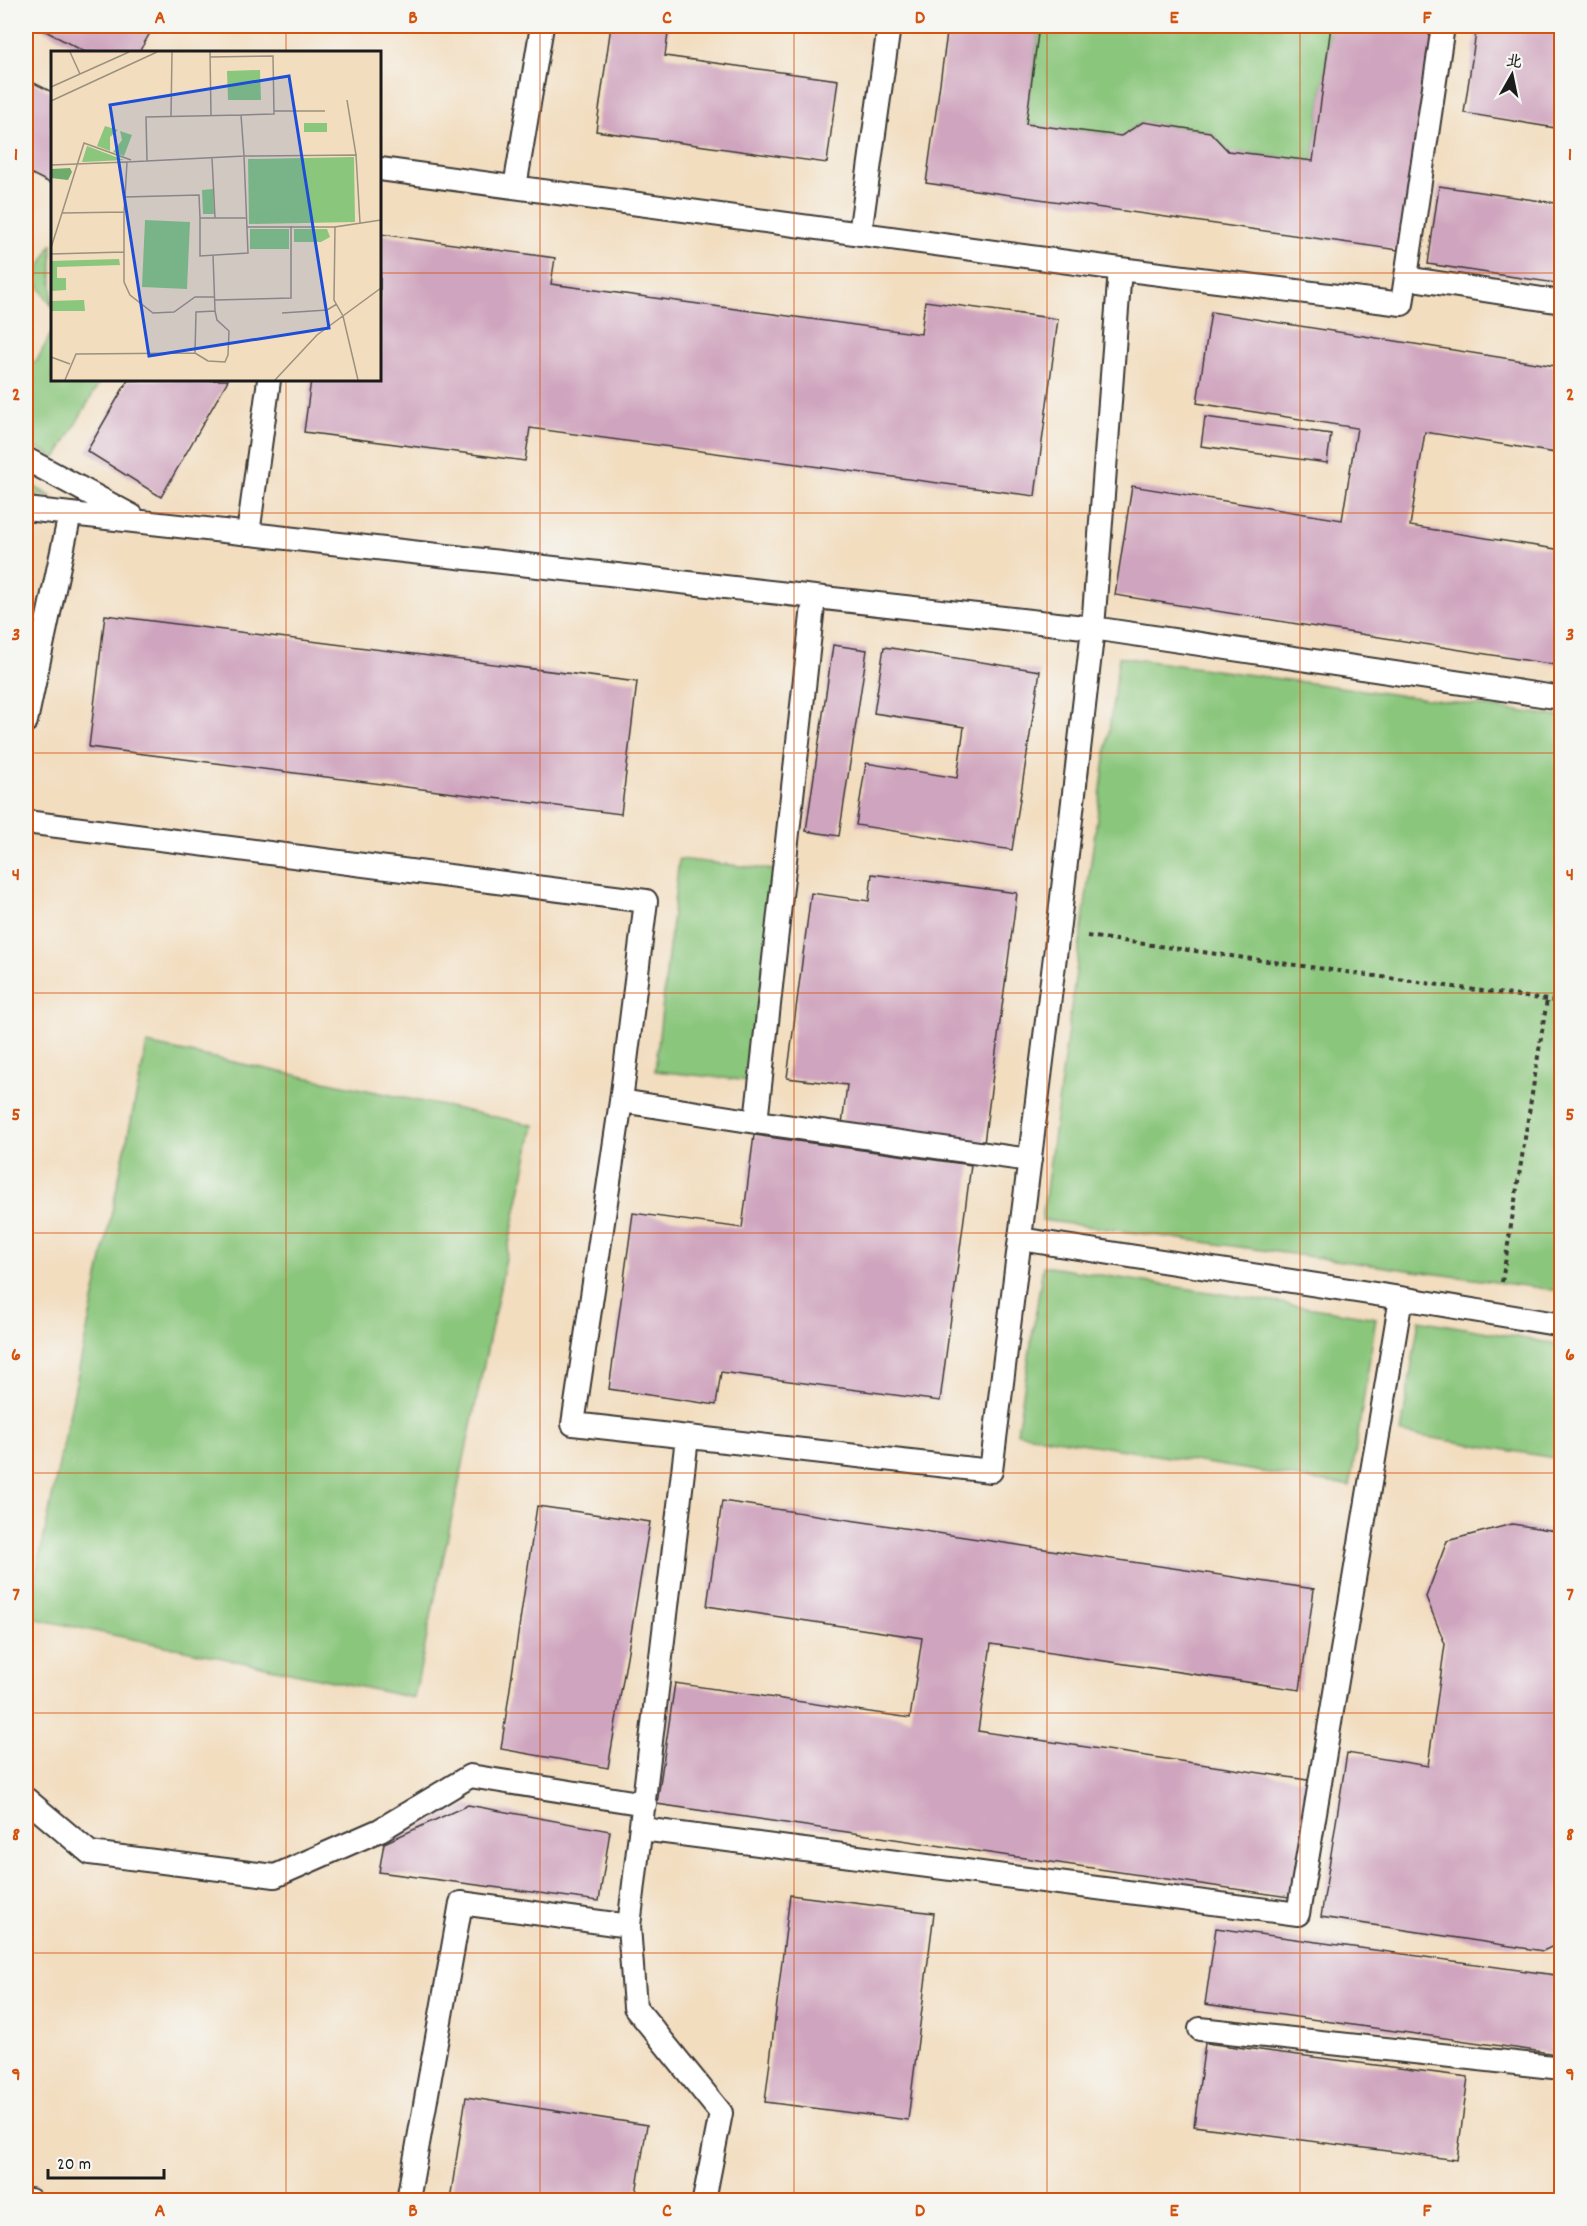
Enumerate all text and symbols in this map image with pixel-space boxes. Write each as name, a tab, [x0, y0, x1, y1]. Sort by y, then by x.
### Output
text: A	[155, 5, 166, 33]
text: B	[408, 5, 418, 33]
text: C	[662, 5, 672, 33]
text: D	[915, 5, 926, 33]
text: E	[1169, 5, 1179, 33]
text: F	[1423, 5, 1433, 33]
north arrow	[1482, 45, 1542, 105]
text: 北	[1504, 50, 1524, 75]
inset map	[51, 51, 381, 381]
text: 1	[14, 142, 18, 170]
text: 1	[1568, 142, 1572, 170]
text: 2	[12, 382, 20, 410]
text: 2	[1566, 382, 1574, 410]
text: 3	[12, 622, 20, 650]
text: 3	[1566, 622, 1574, 650]
text: 4	[12, 862, 20, 890]
text: 4	[1566, 862, 1574, 890]
text: 5	[11, 1102, 21, 1130]
text: 5	[1565, 1102, 1575, 1130]
text: 6	[11, 1342, 21, 1370]
text: 6	[1565, 1342, 1575, 1370]
text: 7	[12, 1582, 20, 1610]
text: 7	[1566, 1582, 1574, 1610]
text: 8	[12, 1822, 20, 1850]
text: 8	[1566, 1822, 1574, 1850]
text: 9	[11, 2062, 21, 2090]
text: 9	[1565, 2062, 1575, 2090]
scale bar	[48, 2142, 164, 2180]
text: 20 m	[57, 2153, 91, 2178]
text: A	[155, 2198, 166, 2226]
text: B	[408, 2198, 418, 2226]
text: C	[662, 2198, 672, 2226]
text: D	[915, 2198, 926, 2226]
text: E	[1169, 2198, 1179, 2226]
text: F	[1423, 2198, 1433, 2226]

